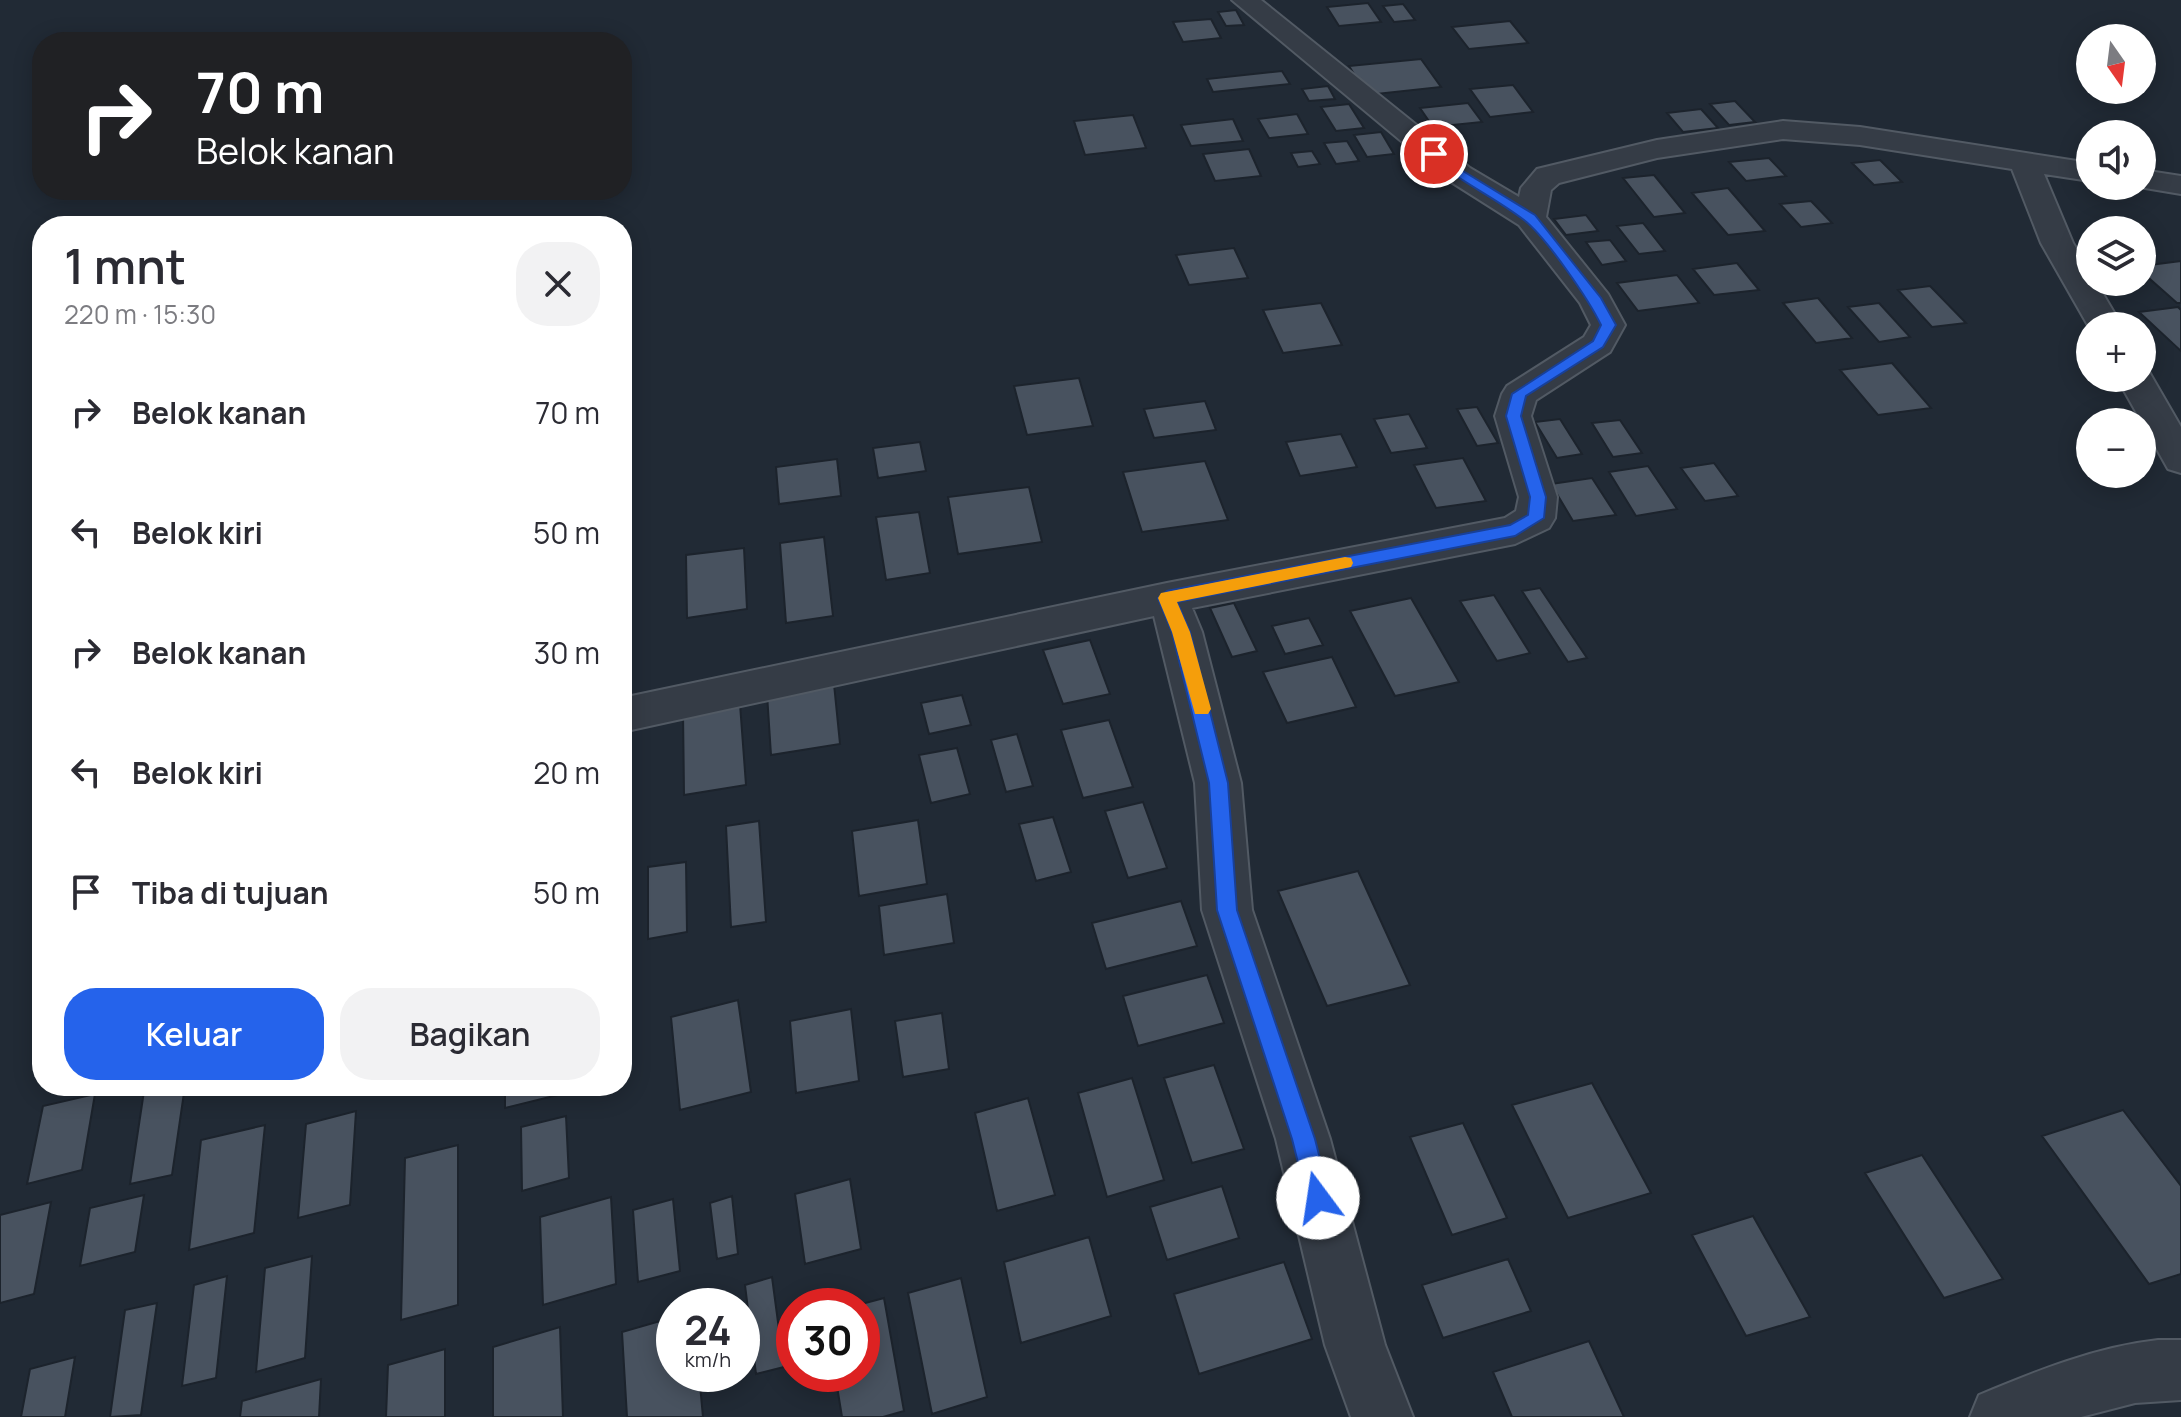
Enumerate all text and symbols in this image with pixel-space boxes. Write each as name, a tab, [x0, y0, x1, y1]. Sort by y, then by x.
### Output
north arrow	[2076, 24, 2156, 104]
map controls	[2076, 24, 2156, 488]
text: 70 m	[196, 53, 324, 130]
icon: right	[64, 64, 168, 168]
pin	[1400, 120, 1468, 188]
button: sound	[2076, 120, 2156, 200]
text: Belok kanan	[196, 126, 395, 175]
icon: arrive	[1412, 132, 1456, 176]
button: layers	[2076, 216, 2156, 296]
text: 1 mnt	[64, 233, 186, 298]
button: close	[516, 242, 600, 326]
text: 220 m · 15:30	[64, 296, 216, 332]
button: +	[2076, 312, 2156, 392]
icon: right	[64, 390, 108, 434]
text: Belok kanan	[132, 392, 306, 433]
text: 70 m	[535, 392, 600, 433]
button: −	[2076, 408, 2156, 488]
icon: left	[64, 510, 108, 554]
text: Belok kiri	[132, 512, 263, 553]
text: 50 m	[533, 512, 600, 553]
icon: right	[64, 630, 108, 674]
text: Belok kanan	[132, 632, 306, 673]
text: 30 m	[534, 632, 600, 673]
icon: left	[64, 750, 108, 794]
text: Belok kiri	[132, 752, 263, 793]
text: 20 m	[533, 752, 600, 793]
icon: arrive	[64, 870, 108, 914]
text: Tiba di tujuan	[132, 872, 329, 913]
text: 50 m	[533, 872, 600, 913]
button: Keluar	[64, 988, 324, 1080]
button: Bagikan	[340, 988, 600, 1080]
position arrow	[1276, 1156, 1360, 1240]
speed limit sign: 30	[776, 1288, 880, 1392]
text: 24	[684, 1302, 732, 1357]
text: km/h	[685, 1346, 731, 1373]

